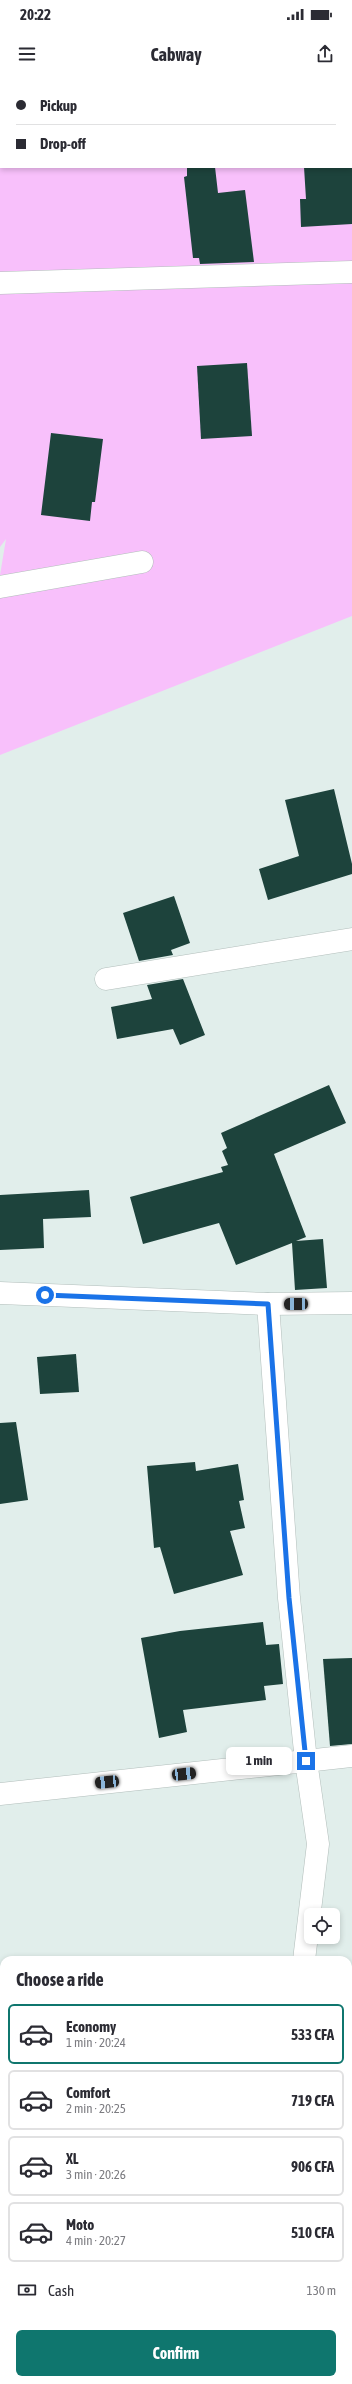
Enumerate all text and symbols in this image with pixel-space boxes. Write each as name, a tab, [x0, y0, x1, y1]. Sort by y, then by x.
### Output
text: 20:22	[20, 6, 51, 23]
icon: menu	[16, 43, 38, 65]
icon: share	[314, 43, 336, 65]
text: Cabway	[150, 44, 202, 65]
text: Pickup	[40, 97, 77, 114]
text: Drop-off	[40, 135, 86, 152]
route start	[36, 1286, 54, 1304]
car	[284, 1298, 308, 1310]
callout: 1 min	[226, 1747, 292, 1775]
route end	[297, 1752, 315, 1770]
text: 1 min	[246, 1753, 272, 1768]
car	[171, 1767, 197, 1781]
car	[94, 1775, 120, 1789]
map controls	[304, 1908, 340, 1944]
button: locate	[304, 1908, 340, 1944]
text: Choose a ride	[16, 1969, 104, 1990]
icon: car	[18, 2016, 54, 2052]
text: Economy	[66, 2018, 116, 2035]
text: 533 CFA	[291, 2026, 334, 2043]
text: 1 min · 20:24	[66, 2035, 126, 2050]
icon: car	[18, 2082, 54, 2118]
text: Comfort	[66, 2084, 110, 2101]
text: 719 CFA	[291, 2092, 334, 2109]
text: 2 min · 20:25	[66, 2101, 126, 2116]
icon: car	[18, 2148, 54, 2184]
text: XL	[66, 2150, 79, 2167]
text: 906 CFA	[291, 2158, 334, 2175]
text: 3 min · 20:26	[66, 2167, 126, 2182]
icon: car	[18, 2214, 54, 2250]
text: Moto	[66, 2216, 94, 2233]
text: 510 CFA	[291, 2224, 334, 2241]
text: 4 min · 20:27	[66, 2233, 126, 2248]
icon: cash	[16, 2279, 38, 2301]
text: Cash	[48, 2282, 74, 2299]
text: 130 m	[307, 2283, 336, 2298]
button: Confirm	[16, 2330, 336, 2376]

